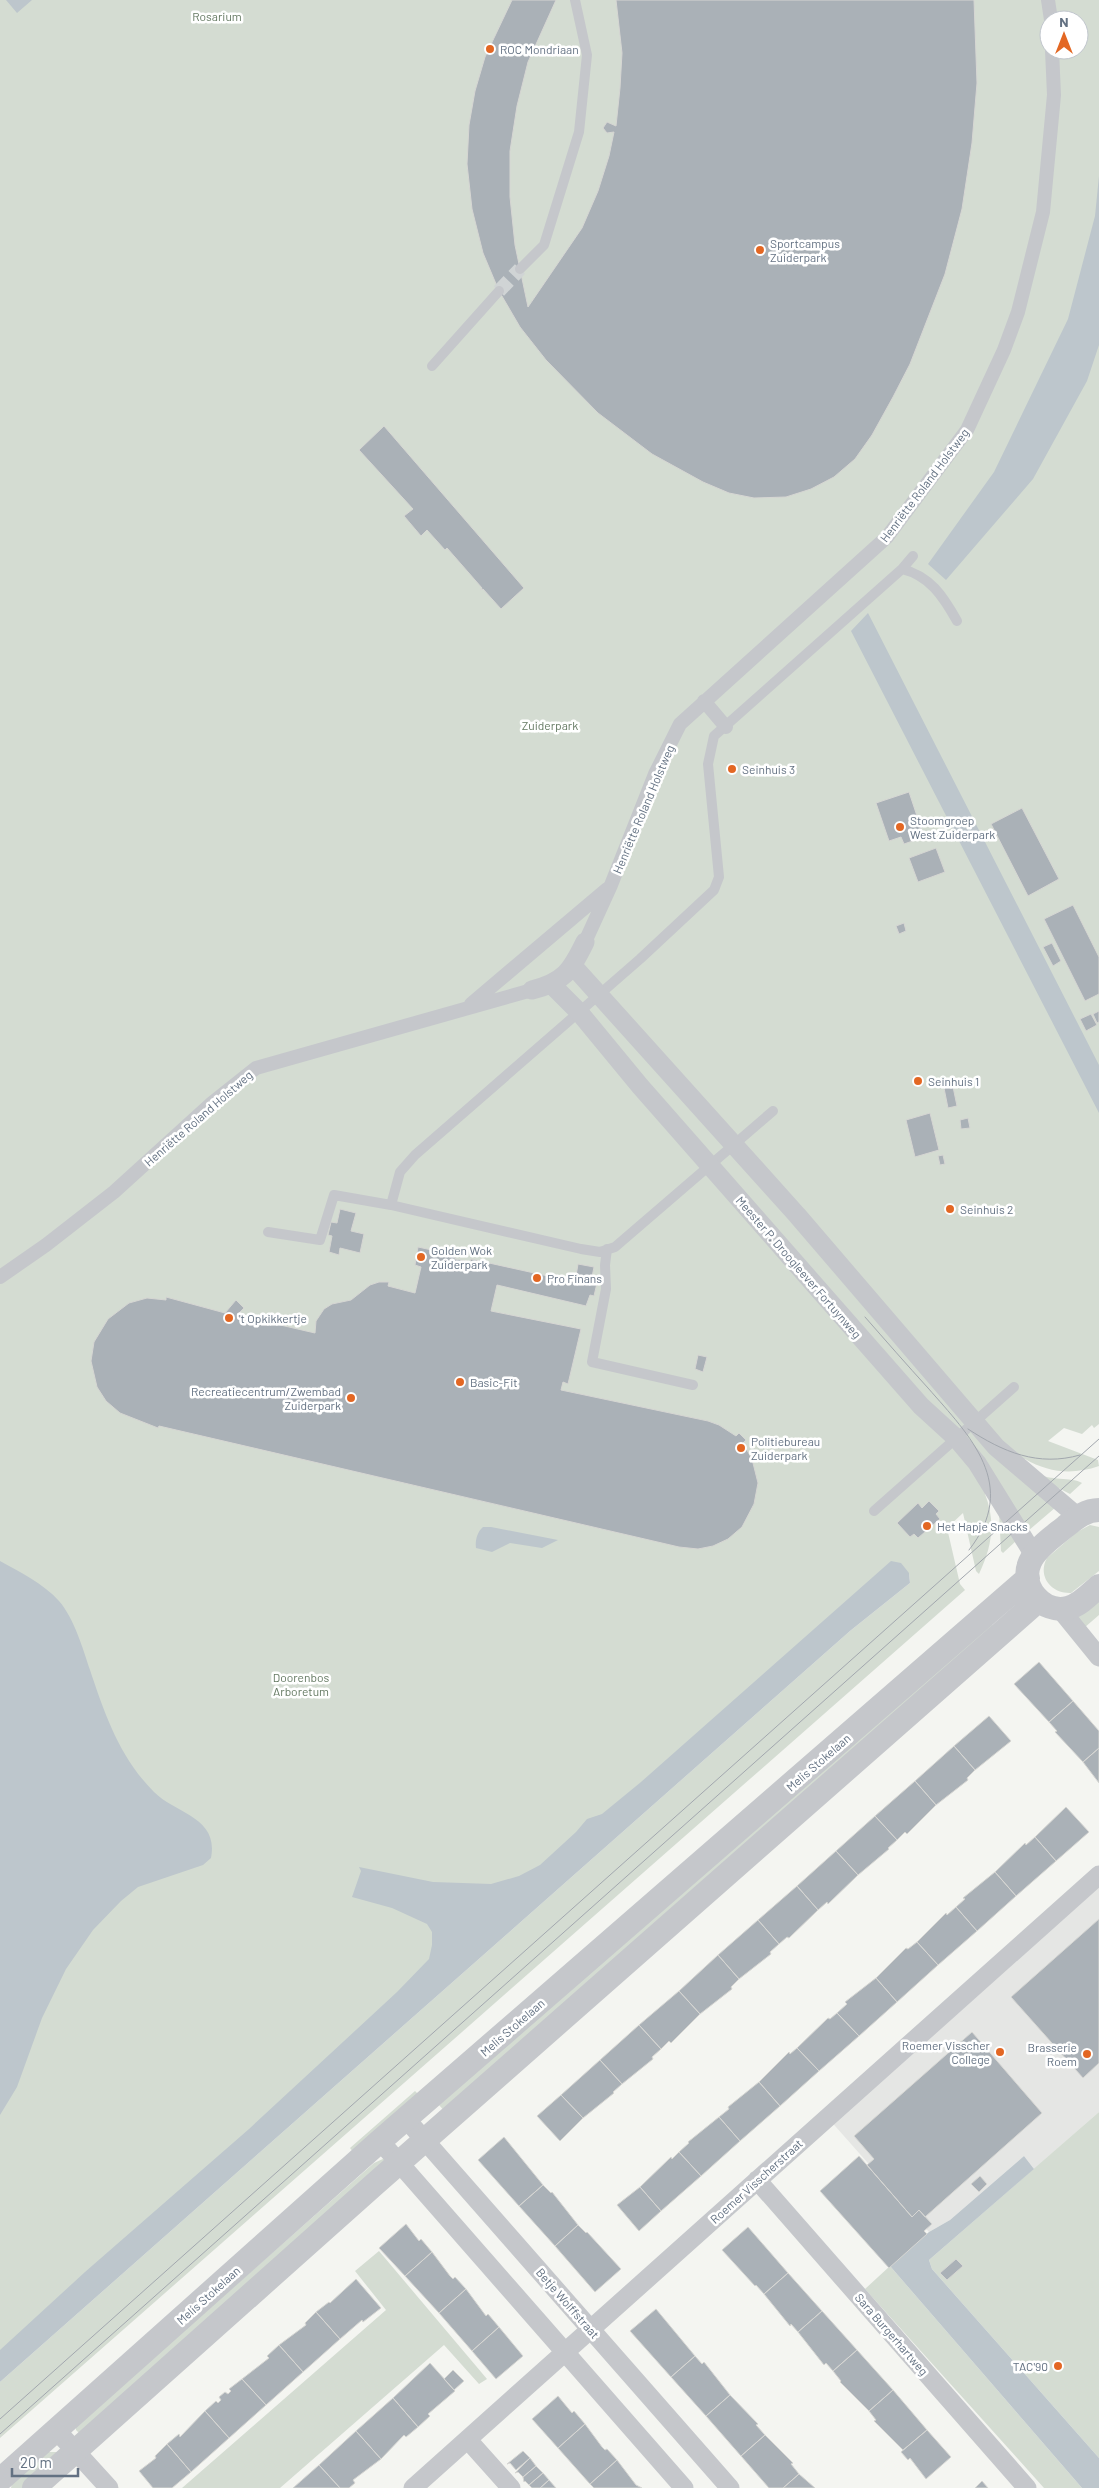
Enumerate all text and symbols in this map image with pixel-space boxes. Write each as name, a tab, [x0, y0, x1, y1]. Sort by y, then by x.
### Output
park label: Rosarium	[192, 9, 242, 23]
north arrow	[1039, 10, 1089, 60]
text: N	[1059, 13, 1069, 30]
place label: ROC Mondriaan	[500, 42, 579, 56]
marker: ROC Mondriaan	[484, 43, 496, 55]
place label: Sportcampus Zuiderpark	[770, 236, 840, 264]
marker: Sportcampus Zuiderpark	[754, 244, 766, 256]
street label: Henriëtte Roland Holstweg	[877, 426, 971, 544]
park label: Zuiderpark	[522, 718, 578, 732]
street label: Henriëtte Roland Holstweg	[610, 743, 676, 875]
place label: Seinhuis 3	[742, 762, 795, 776]
marker: Seinhuis 3	[726, 763, 738, 775]
place label: Stoomgroep West Zuiderpark	[910, 813, 995, 841]
marker: Stoomgroep West Zuiderpark	[894, 821, 906, 833]
street label: Henriëtte Roland Holstweg	[141, 1067, 255, 1169]
place label: Seinhuis 1	[928, 1074, 979, 1088]
marker: Seinhuis 1	[912, 1075, 924, 1087]
street label: Meester P. Droogleever Fortuynweg	[734, 1193, 864, 1341]
place label: Seinhuis 2	[960, 1202, 1014, 1216]
marker: Seinhuis 2	[944, 1203, 956, 1215]
place label: Golden Wok Zuiderpark	[431, 1243, 492, 1271]
marker: Golden Wok Zuiderpark	[415, 1251, 427, 1263]
place label: Pro Finans	[547, 1271, 602, 1285]
marker: Pro Finans	[531, 1272, 543, 1284]
place label: 't Opkikkertje	[239, 1311, 307, 1325]
marker: 't Opkikkertje	[223, 1312, 235, 1324]
place label: Basic-Fit	[470, 1375, 518, 1389]
marker: Basic-Fit	[454, 1376, 466, 1388]
place label: Recreatiecentrum/Zwembad Zuiderpark	[191, 1384, 341, 1412]
marker: Recreatiecentrum/Zwembad Zuiderpark	[345, 1392, 357, 1404]
place label: Politiebureau Zuiderpark	[751, 1434, 820, 1462]
marker: Politiebureau Zuiderpark	[735, 1442, 747, 1454]
place label: Het Hapje Snacks	[937, 1519, 1028, 1533]
marker: Het Hapje Snacks	[921, 1520, 933, 1532]
park label: Doorenbos Arboretum	[273, 1670, 329, 1698]
street label: Melis Stokelaan	[783, 1730, 853, 1794]
street label: Melis Stokelaan	[477, 1995, 547, 2059]
place label: Roemer Visscher College	[902, 2038, 991, 2066]
place label: Brasserie Roem	[1027, 2040, 1077, 2068]
marker: Roemer Visscher College	[994, 2046, 1006, 2058]
marker: Brasserie Roem	[1081, 2048, 1093, 2060]
street label: Roemer Visscherstraat	[707, 2136, 805, 2226]
street label: Melis Stokelaan	[173, 2263, 243, 2327]
street label: Betje Wolffstraat	[534, 2265, 602, 2341]
street label: Sara Burgerhartweg	[853, 2290, 931, 2378]
place label: TAC'90	[1013, 2359, 1048, 2373]
marker: TAC'90	[1052, 2360, 1064, 2372]
scale bar	[12, 2446, 79, 2478]
text: 20 m	[20, 2453, 52, 2471]

